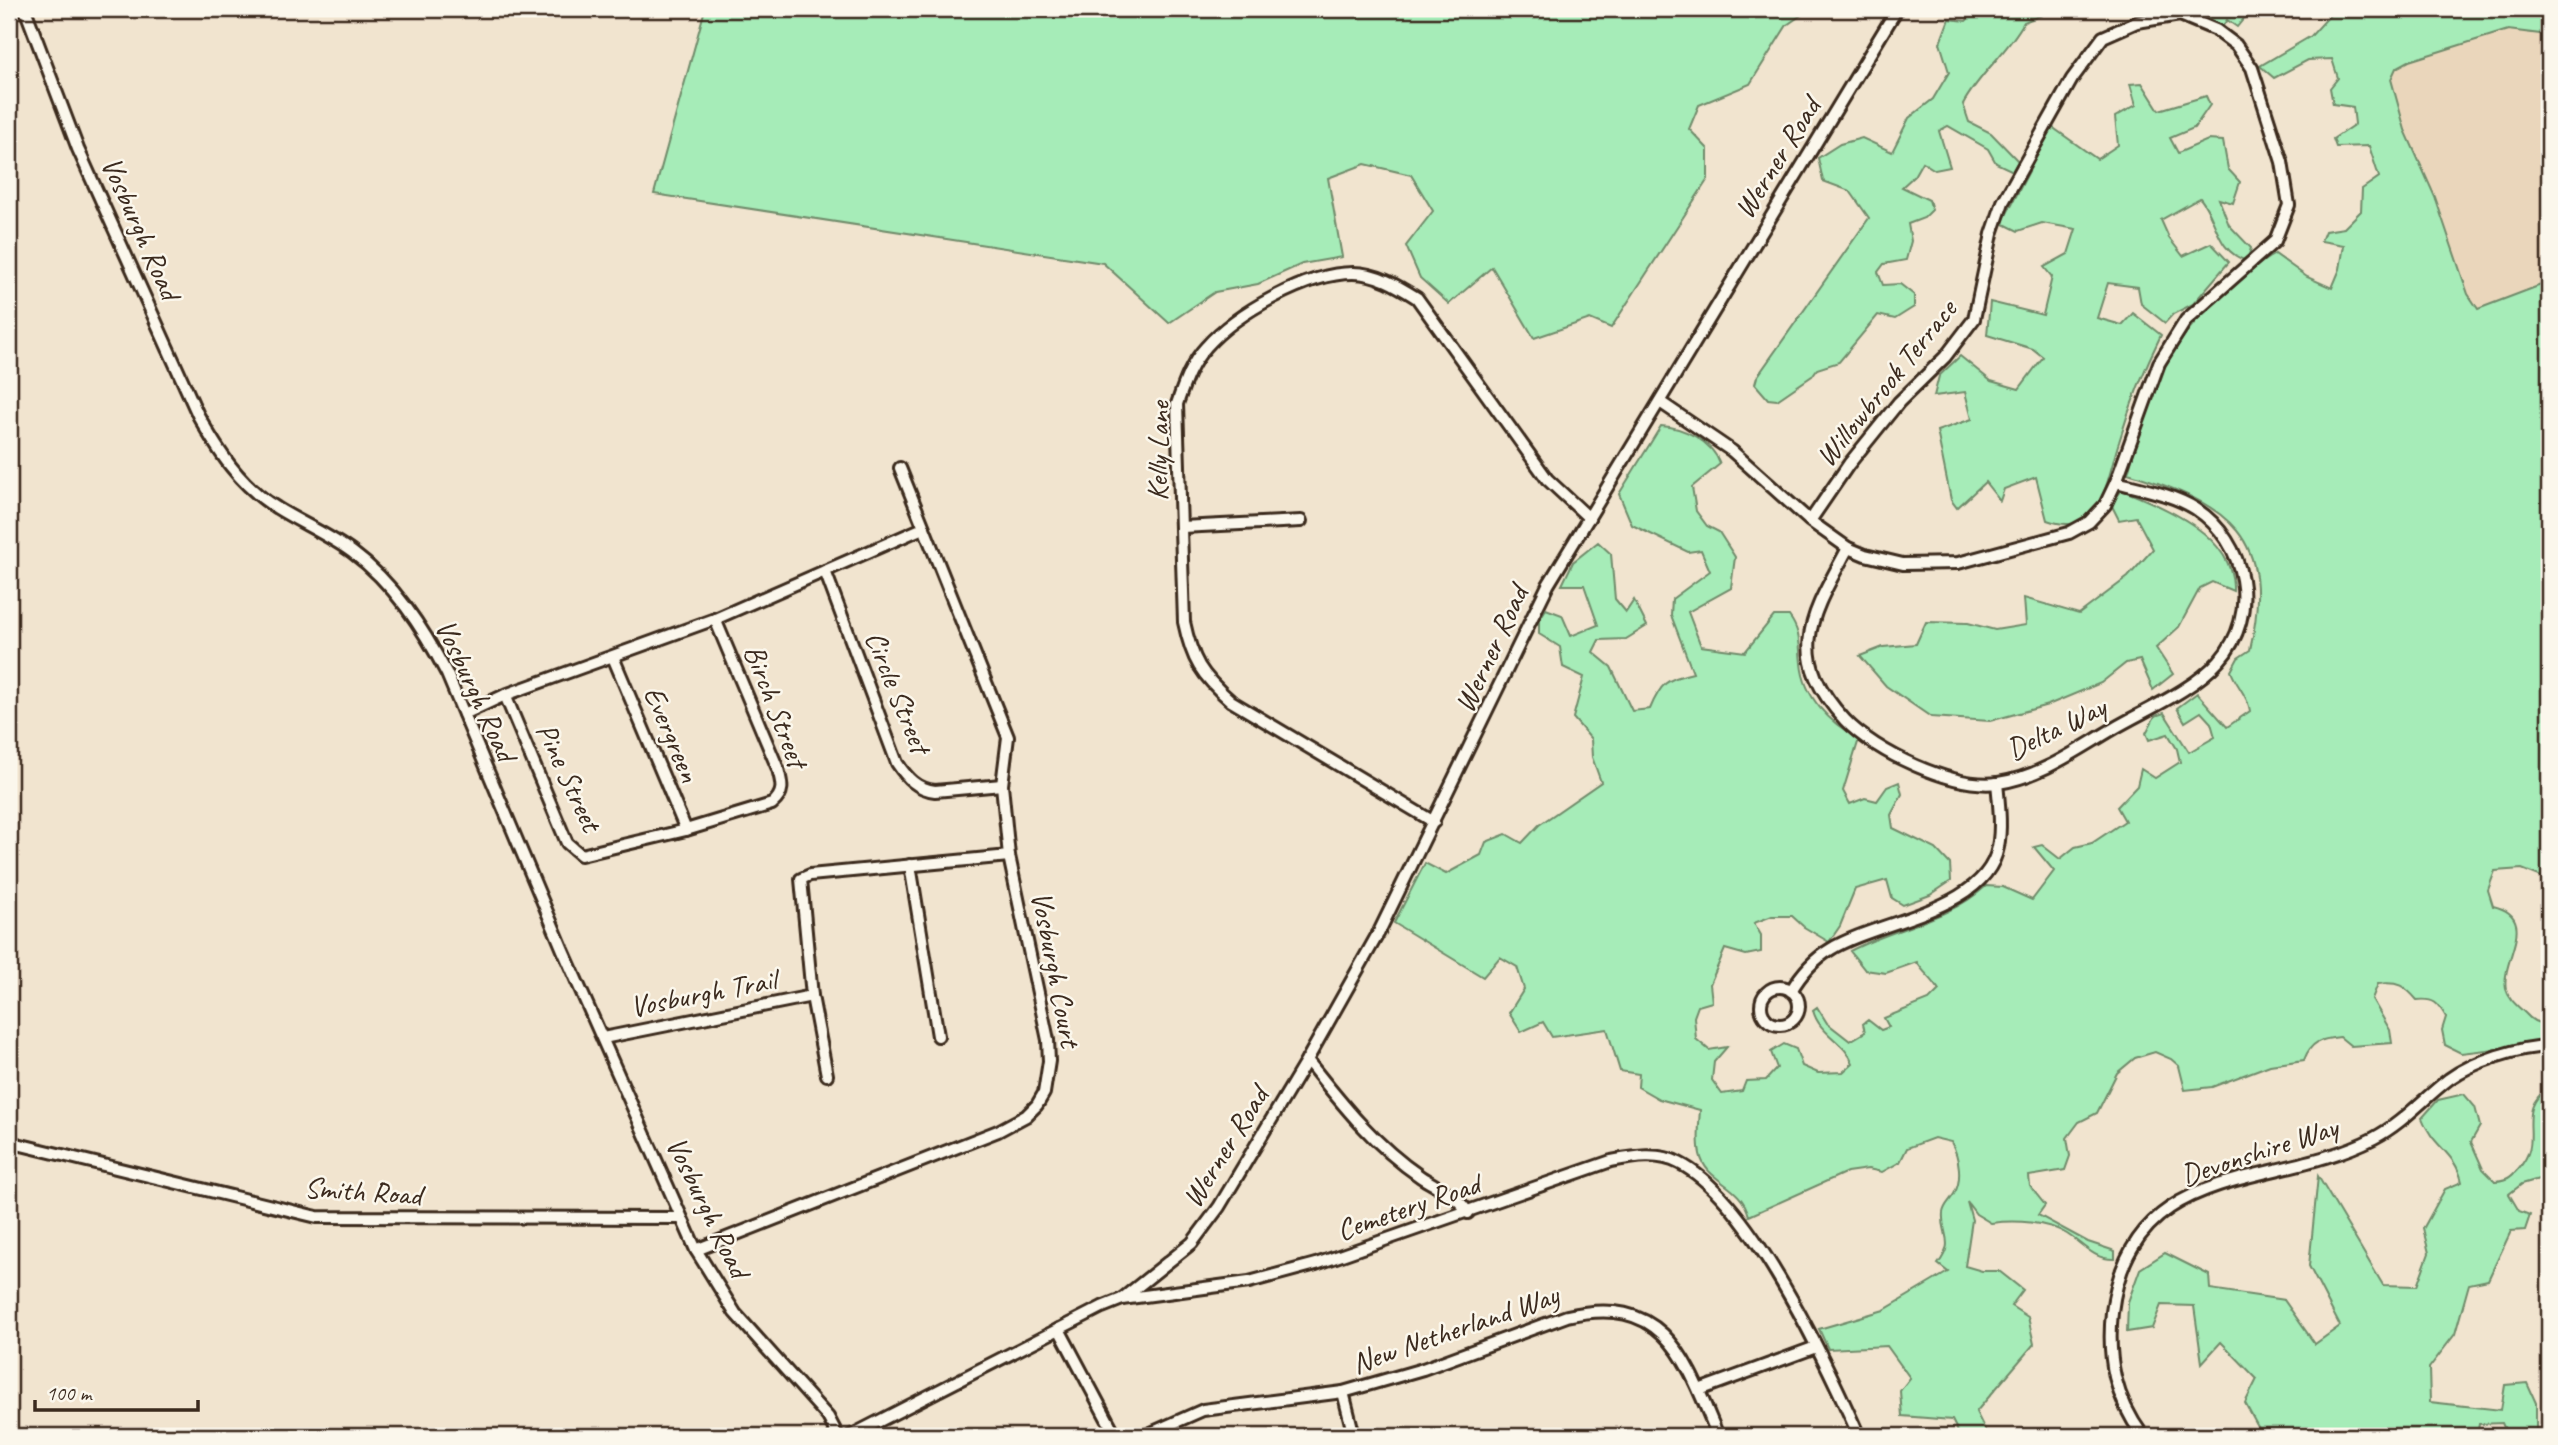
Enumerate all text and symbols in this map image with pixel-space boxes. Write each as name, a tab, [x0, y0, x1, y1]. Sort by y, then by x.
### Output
street label: Werner Road	[1725, 87, 1831, 225]
street label: Vosburgh Road	[93, 151, 191, 309]
street label: Willowbrook Terrace	[1807, 290, 1966, 474]
street label: Kelly Lane	[1138, 399, 1178, 501]
street label: Werner Road	[1445, 576, 1539, 718]
street label: Vosburgh Road	[427, 613, 527, 771]
street label: Circle Street	[856, 625, 941, 762]
street label: Birch Street	[735, 639, 818, 777]
street label: Evergreen	[635, 680, 709, 788]
street label: Delta Way	[2000, 686, 2114, 768]
street label: Pine Street	[527, 717, 612, 840]
street label: Vosburgh Court	[1022, 888, 1090, 1053]
street label: Vosburgh Trail	[627, 959, 784, 1026]
street label: Werner Road	[1173, 1076, 1279, 1214]
street label: Devonshire Way	[2176, 1107, 2345, 1194]
street label: Vosburgh Road	[658, 1130, 760, 1288]
street label: Cemetery Road	[1332, 1163, 1488, 1249]
street label: Smith Road	[303, 1168, 427, 1214]
street label: New Netherland Way	[1347, 1275, 1565, 1382]
scale bar	[35, 1368, 198, 1412]
text: 100 m	[46, 1380, 93, 1406]

